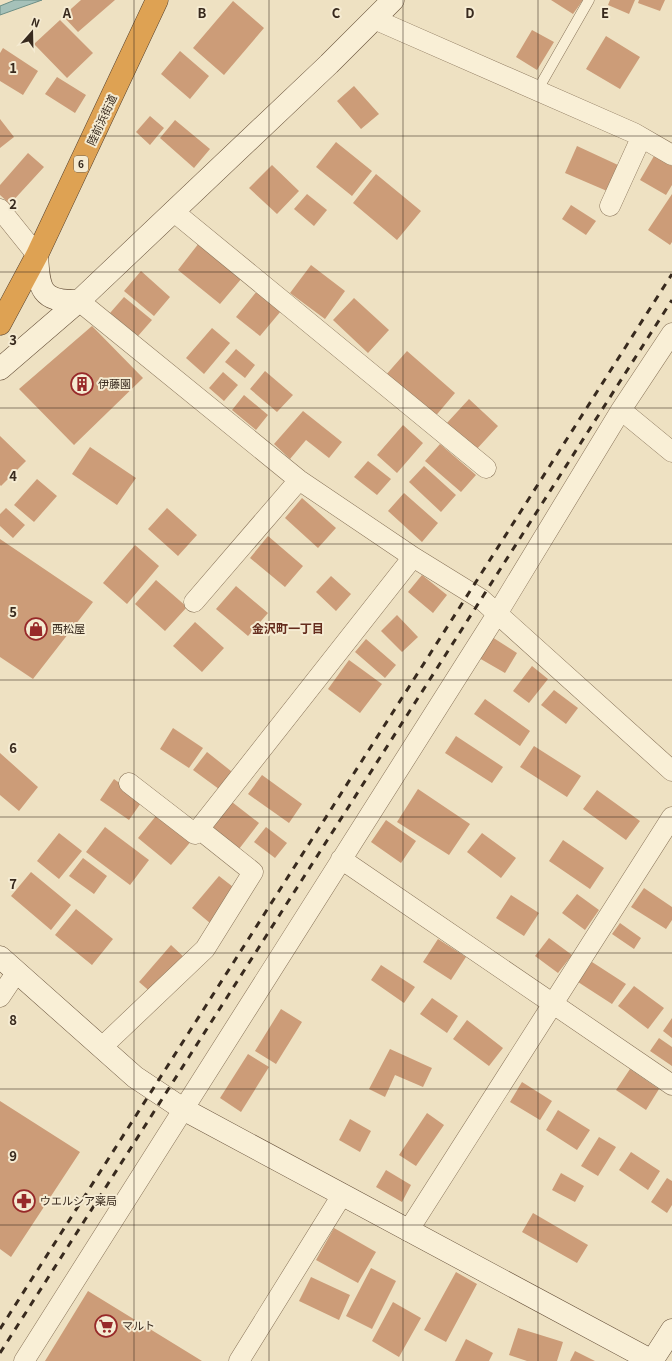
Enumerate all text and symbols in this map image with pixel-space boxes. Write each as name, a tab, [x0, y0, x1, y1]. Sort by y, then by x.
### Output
text: A	[62, 3, 72, 22]
text: B	[198, 3, 207, 22]
text: C	[332, 3, 341, 22]
text: D	[465, 3, 475, 22]
text: E	[601, 3, 609, 22]
north arrow	[12, 12, 52, 52]
text: N	[29, 13, 42, 31]
text: 1	[9, 58, 17, 77]
street label: 陸前浜街道	[82, 91, 120, 148]
road number: 6	[74, 156, 88, 172]
text: 2	[9, 194, 17, 213]
text: 3	[9, 330, 17, 349]
building icon: 伊藤園	[69, 371, 95, 397]
place label: 伊藤園	[98, 375, 131, 391]
text: 4	[9, 466, 17, 485]
text: 5	[9, 602, 17, 621]
shop icon: 西松屋	[23, 616, 49, 642]
district label: 金沢町一丁目	[252, 619, 324, 636]
place label: 西松屋	[52, 620, 85, 636]
text: 6	[9, 738, 17, 757]
text: 7	[9, 874, 17, 893]
text: 8	[9, 1010, 17, 1029]
text: 9	[9, 1146, 17, 1165]
pharmacy icon: ウエルシア薬局	[11, 1188, 37, 1214]
place label: ウエルシア薬局	[40, 1192, 117, 1208]
supermarket icon: マルト	[93, 1313, 119, 1339]
place label: マルト	[122, 1317, 155, 1333]

